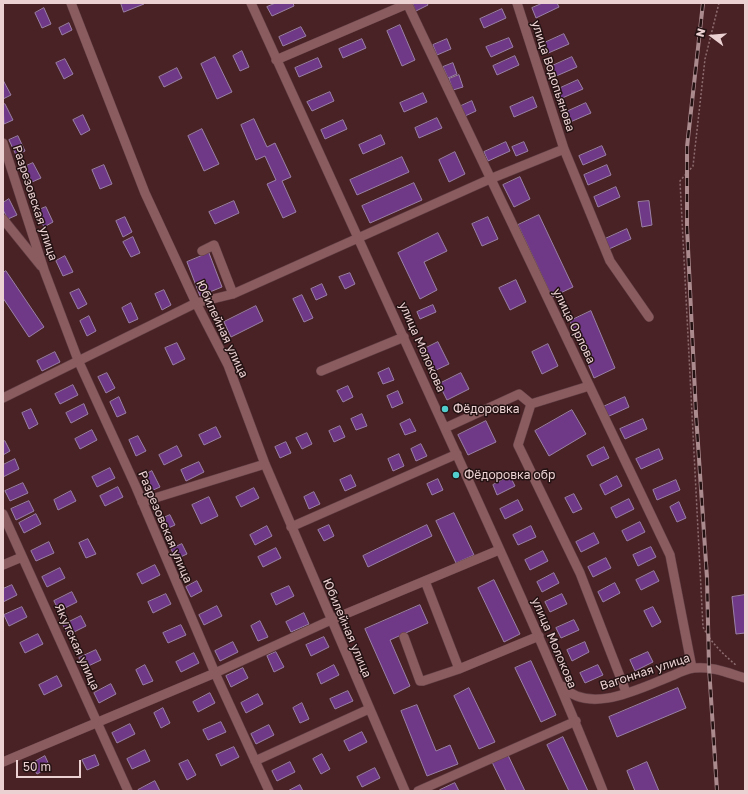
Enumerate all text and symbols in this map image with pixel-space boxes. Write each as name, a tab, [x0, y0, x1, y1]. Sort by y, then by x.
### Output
north arrow	[692, 16, 732, 56]
street label: улица Водопьянова	[528, 19, 578, 133]
text: N	[693, 27, 707, 38]
street label: Разрезовская улица	[10, 143, 60, 263]
street label: Юбилейная улица	[193, 278, 251, 380]
street label: улица Орлова	[550, 286, 598, 366]
street label: улица Молокова	[396, 300, 448, 394]
place label: Фёдоровка	[453, 402, 520, 416]
marker: Фёдоровка	[440, 404, 450, 414]
place label: Фёдоровка обр	[464, 468, 555, 482]
street label: Разрезовская улица	[135, 469, 195, 585]
marker: Фёдоровка обр	[451, 470, 461, 480]
street label: Юбилейная улица	[320, 576, 374, 680]
street label: улица Молокова	[528, 595, 580, 691]
street label: Якутская улица	[51, 602, 103, 692]
street label: Вагонная улица	[598, 651, 692, 693]
scale bar	[18, 752, 83, 778]
text: 50 m	[23, 759, 51, 774]

